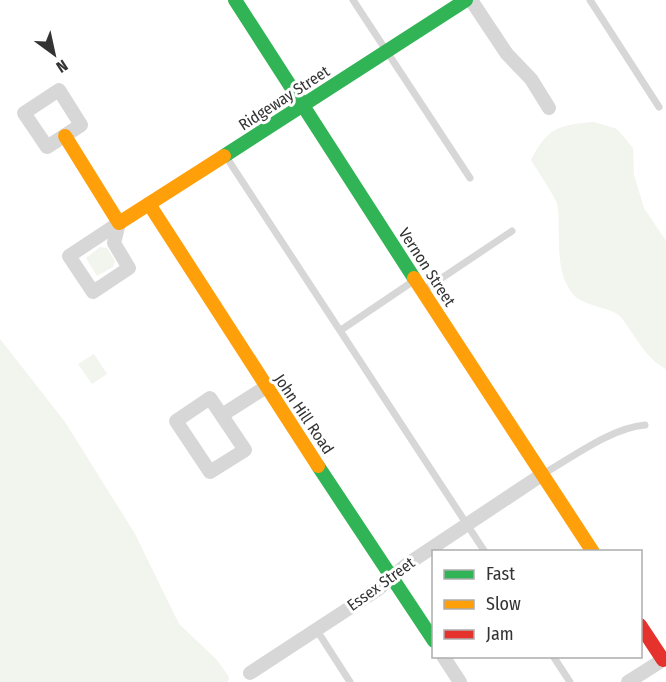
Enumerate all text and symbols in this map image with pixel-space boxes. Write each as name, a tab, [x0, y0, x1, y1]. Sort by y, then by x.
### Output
north arrow	[24, 24, 84, 84]
text: N	[53, 56, 71, 77]
street label: Ridgeway Street	[235, 61, 334, 134]
street label: Vernon Street	[395, 224, 460, 310]
street label: John Hill Road	[270, 370, 338, 458]
legend	[432, 550, 642, 658]
street label: Essex Street	[344, 553, 419, 615]
text: Fast	[486, 563, 515, 585]
text: Slow	[486, 593, 521, 615]
text: Jam	[486, 623, 514, 645]

